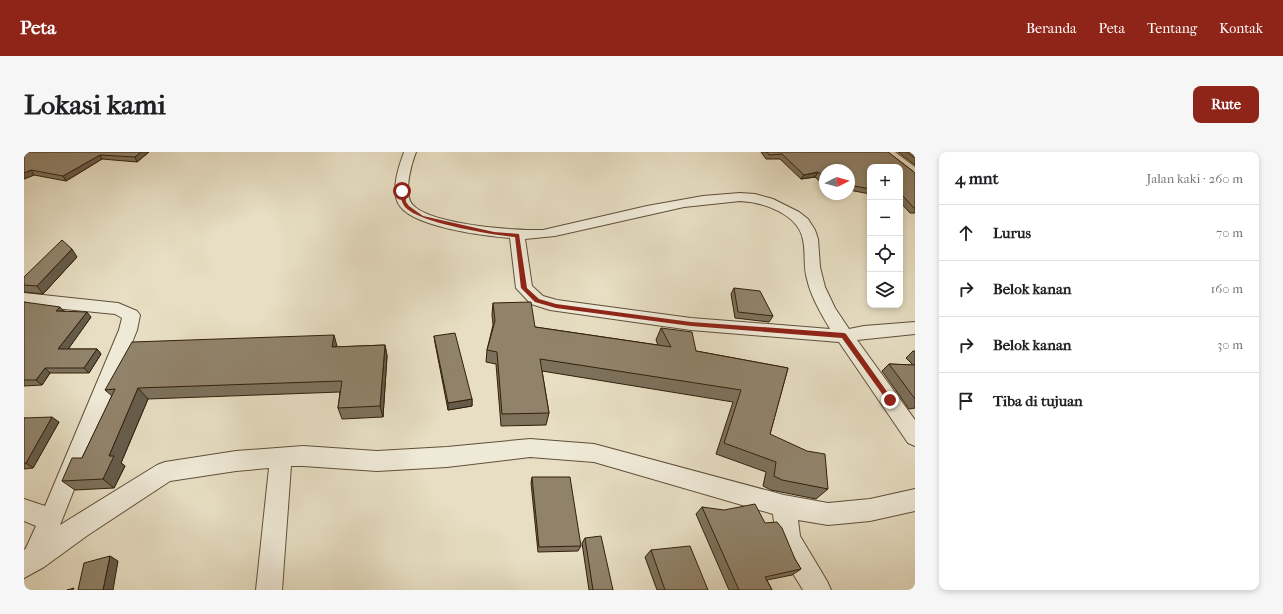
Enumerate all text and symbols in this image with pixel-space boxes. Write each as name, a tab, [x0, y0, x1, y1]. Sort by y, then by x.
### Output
text: Peta	[20, 17, 56, 39]
text: Beranda	[1026, 20, 1077, 37]
text: Peta	[1099, 20, 1125, 37]
text: Tentang	[1147, 20, 1197, 37]
text: Kontak	[1219, 20, 1263, 37]
button: Rute	[1193, 86, 1259, 123]
text: Lokasi kami	[24, 88, 166, 121]
north arrow	[819, 164, 855, 200]
map controls	[867, 164, 903, 308]
button: +	[867, 164, 903, 200]
text: 4 mnt	[955, 168, 999, 188]
text: Jalan kaki · 260 m	[1147, 171, 1243, 186]
route start	[393, 182, 411, 200]
button: −	[867, 200, 903, 236]
icon: ahead	[955, 222, 977, 244]
text: Lurus	[993, 224, 1031, 242]
text: 70 m	[1216, 225, 1243, 240]
button: locate	[867, 236, 903, 272]
button: layers	[867, 272, 903, 308]
icon: right	[955, 278, 977, 300]
text: Belok kanan	[993, 280, 1072, 298]
text: 160 m	[1211, 281, 1243, 296]
icon: right	[955, 334, 977, 356]
text: Belok kanan	[993, 336, 1072, 354]
text: 30 m	[1217, 337, 1243, 352]
icon: arrive	[955, 390, 977, 412]
route end	[881, 391, 899, 409]
text: Tiba di tujuan	[993, 392, 1083, 410]

